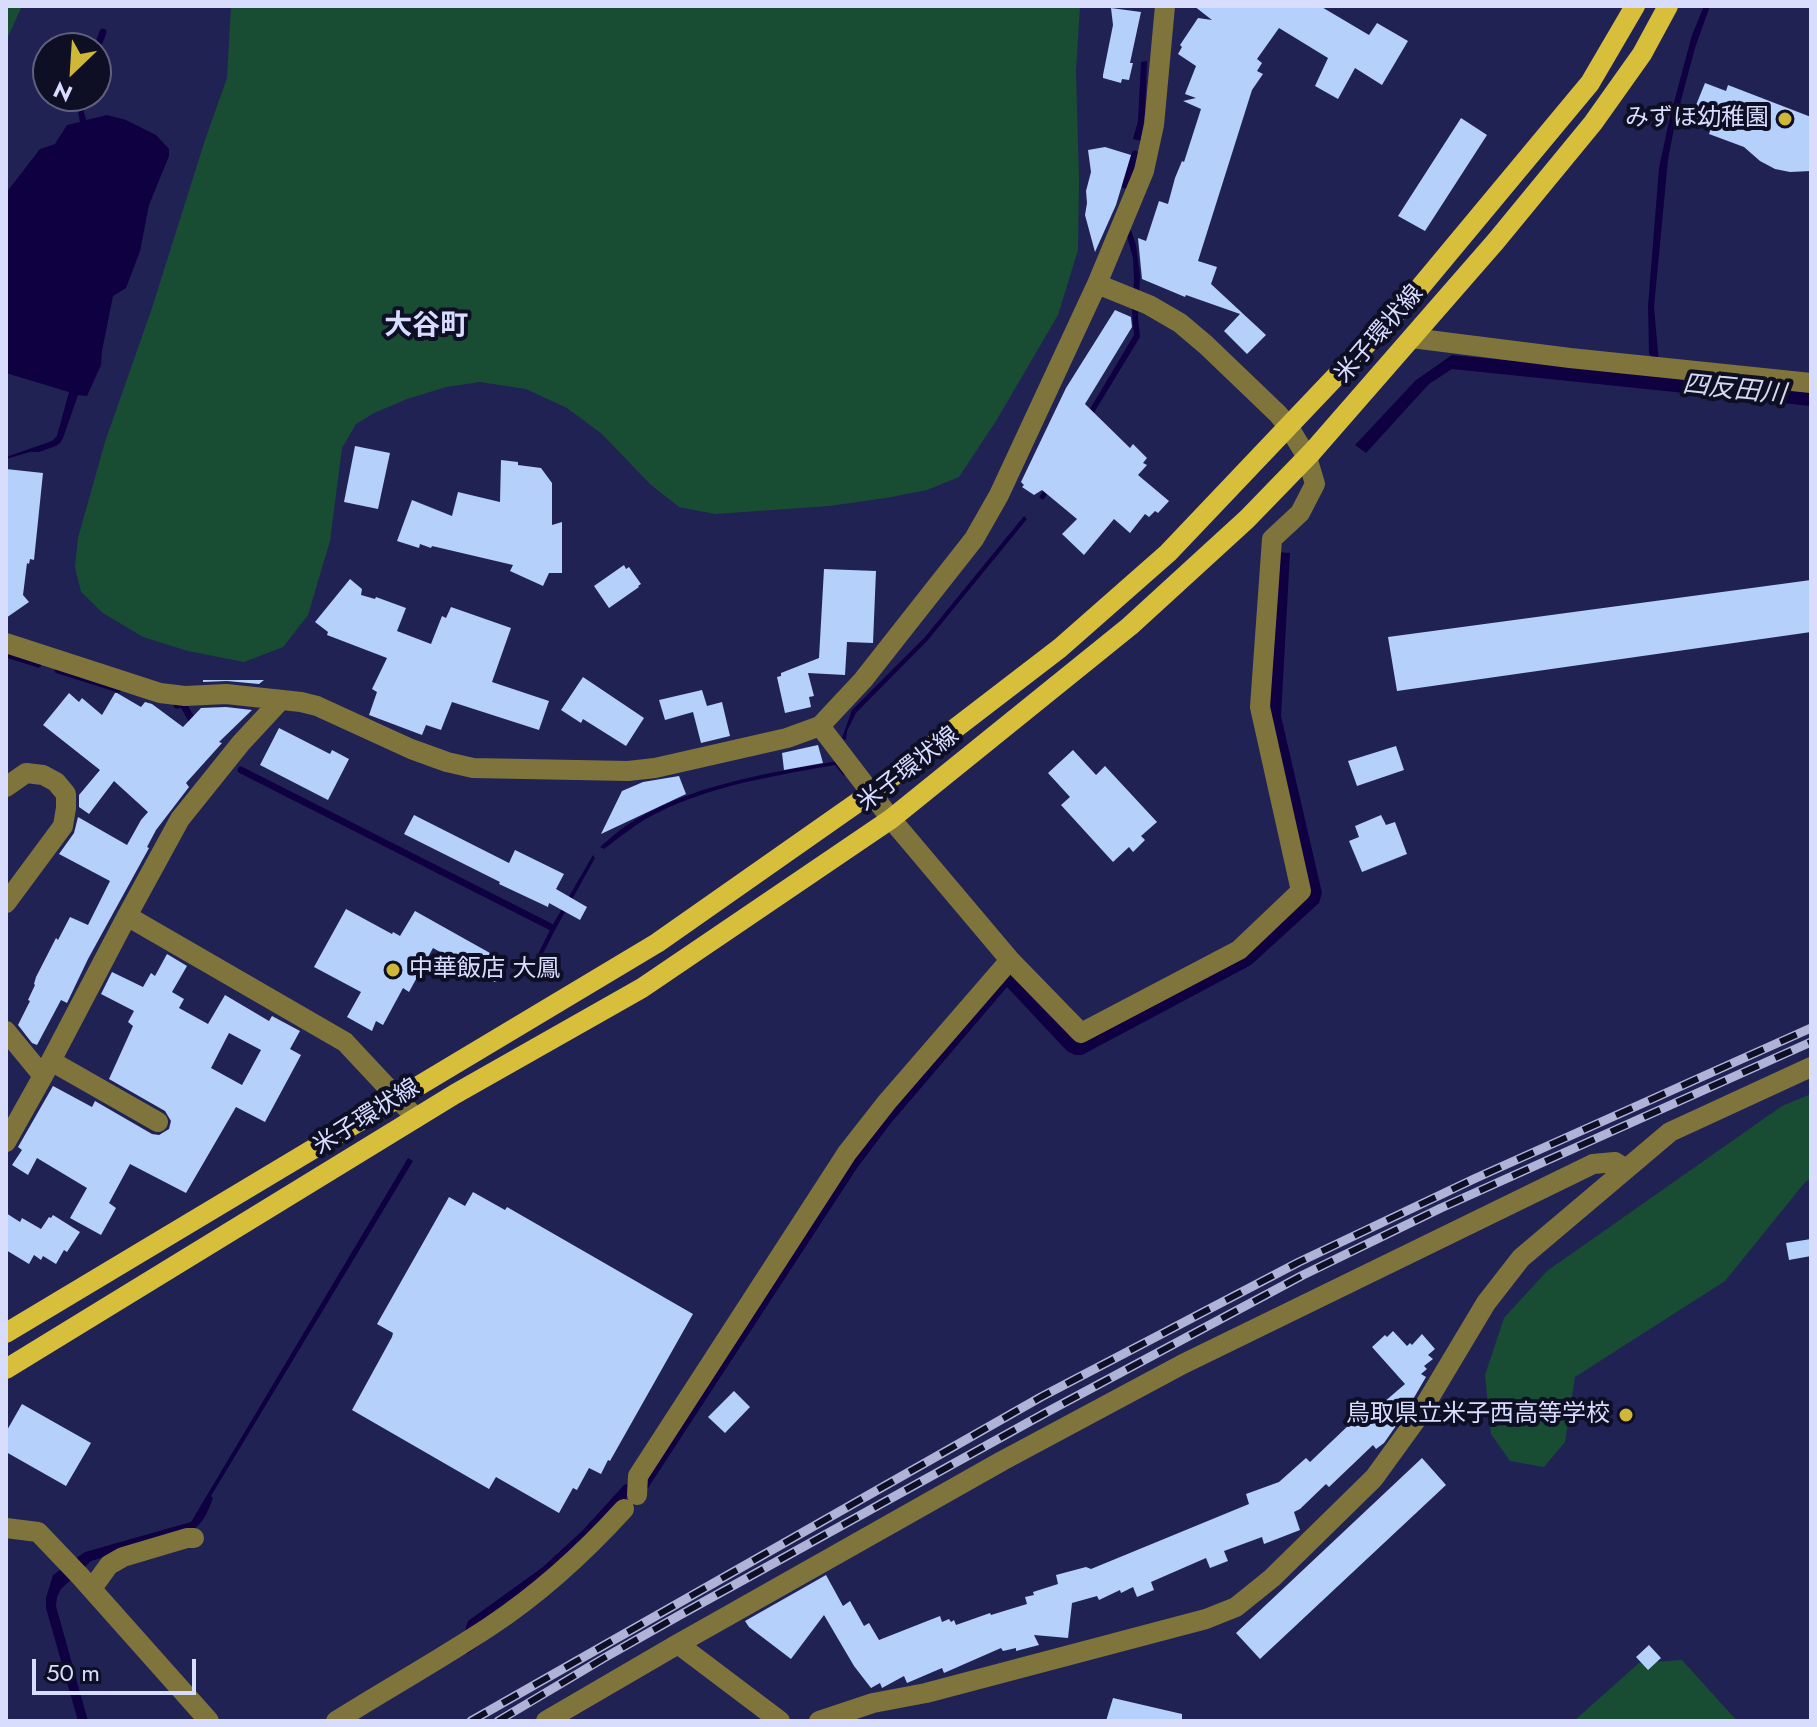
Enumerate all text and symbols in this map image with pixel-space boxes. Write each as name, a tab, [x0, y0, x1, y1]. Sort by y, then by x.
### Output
north arrow	[32, 32, 112, 112]
text: N	[48, 74, 77, 110]
place label: みずほ幼稚園	[1625, 105, 1769, 133]
marker: みずほ幼稚園	[1776, 110, 1794, 128]
street label: 米子環状線	[1330, 280, 1430, 390]
district label: 大谷町	[384, 310, 468, 344]
water label: 四反田川	[1681, 370, 1787, 412]
street label: 米子環状線	[853, 722, 965, 818]
place label: 中華飯店 大鳳	[409, 956, 560, 984]
marker: 中華飯店 大鳳	[384, 961, 402, 979]
street label: 米子環状線	[308, 1074, 426, 1162]
place label: 鳥取県立米子西高等学校	[1346, 1401, 1610, 1429]
marker: 鳥取県立米子西高等学校	[1617, 1406, 1635, 1424]
scale bar	[36, 1643, 200, 1693]
text: 50 m	[46, 1655, 100, 1690]

